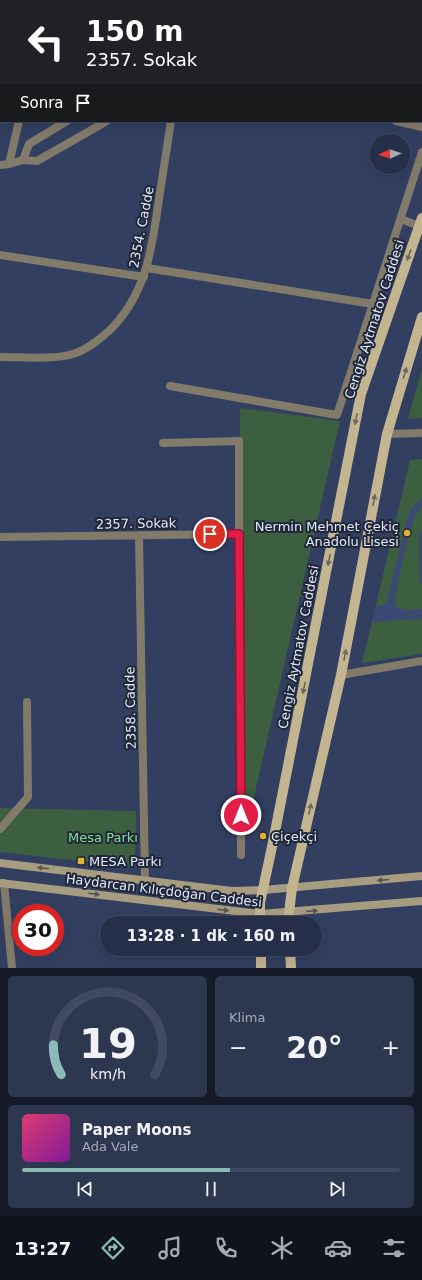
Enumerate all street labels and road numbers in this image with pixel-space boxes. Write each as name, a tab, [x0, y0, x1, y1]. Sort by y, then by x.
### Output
street label: 2354. Cadde	[126, 185, 157, 269]
street label: Cengiz Aytmatov Caddesi	[342, 238, 407, 401]
street label: 2357. Sokak	[96, 515, 177, 532]
street label: Cengiz Aytmatov Caddesi	[275, 564, 322, 730]
street label: 2358. Cadde	[122, 666, 139, 750]
street label: Haydarcan Kılıçdoğan Caddesi	[65, 871, 263, 910]

